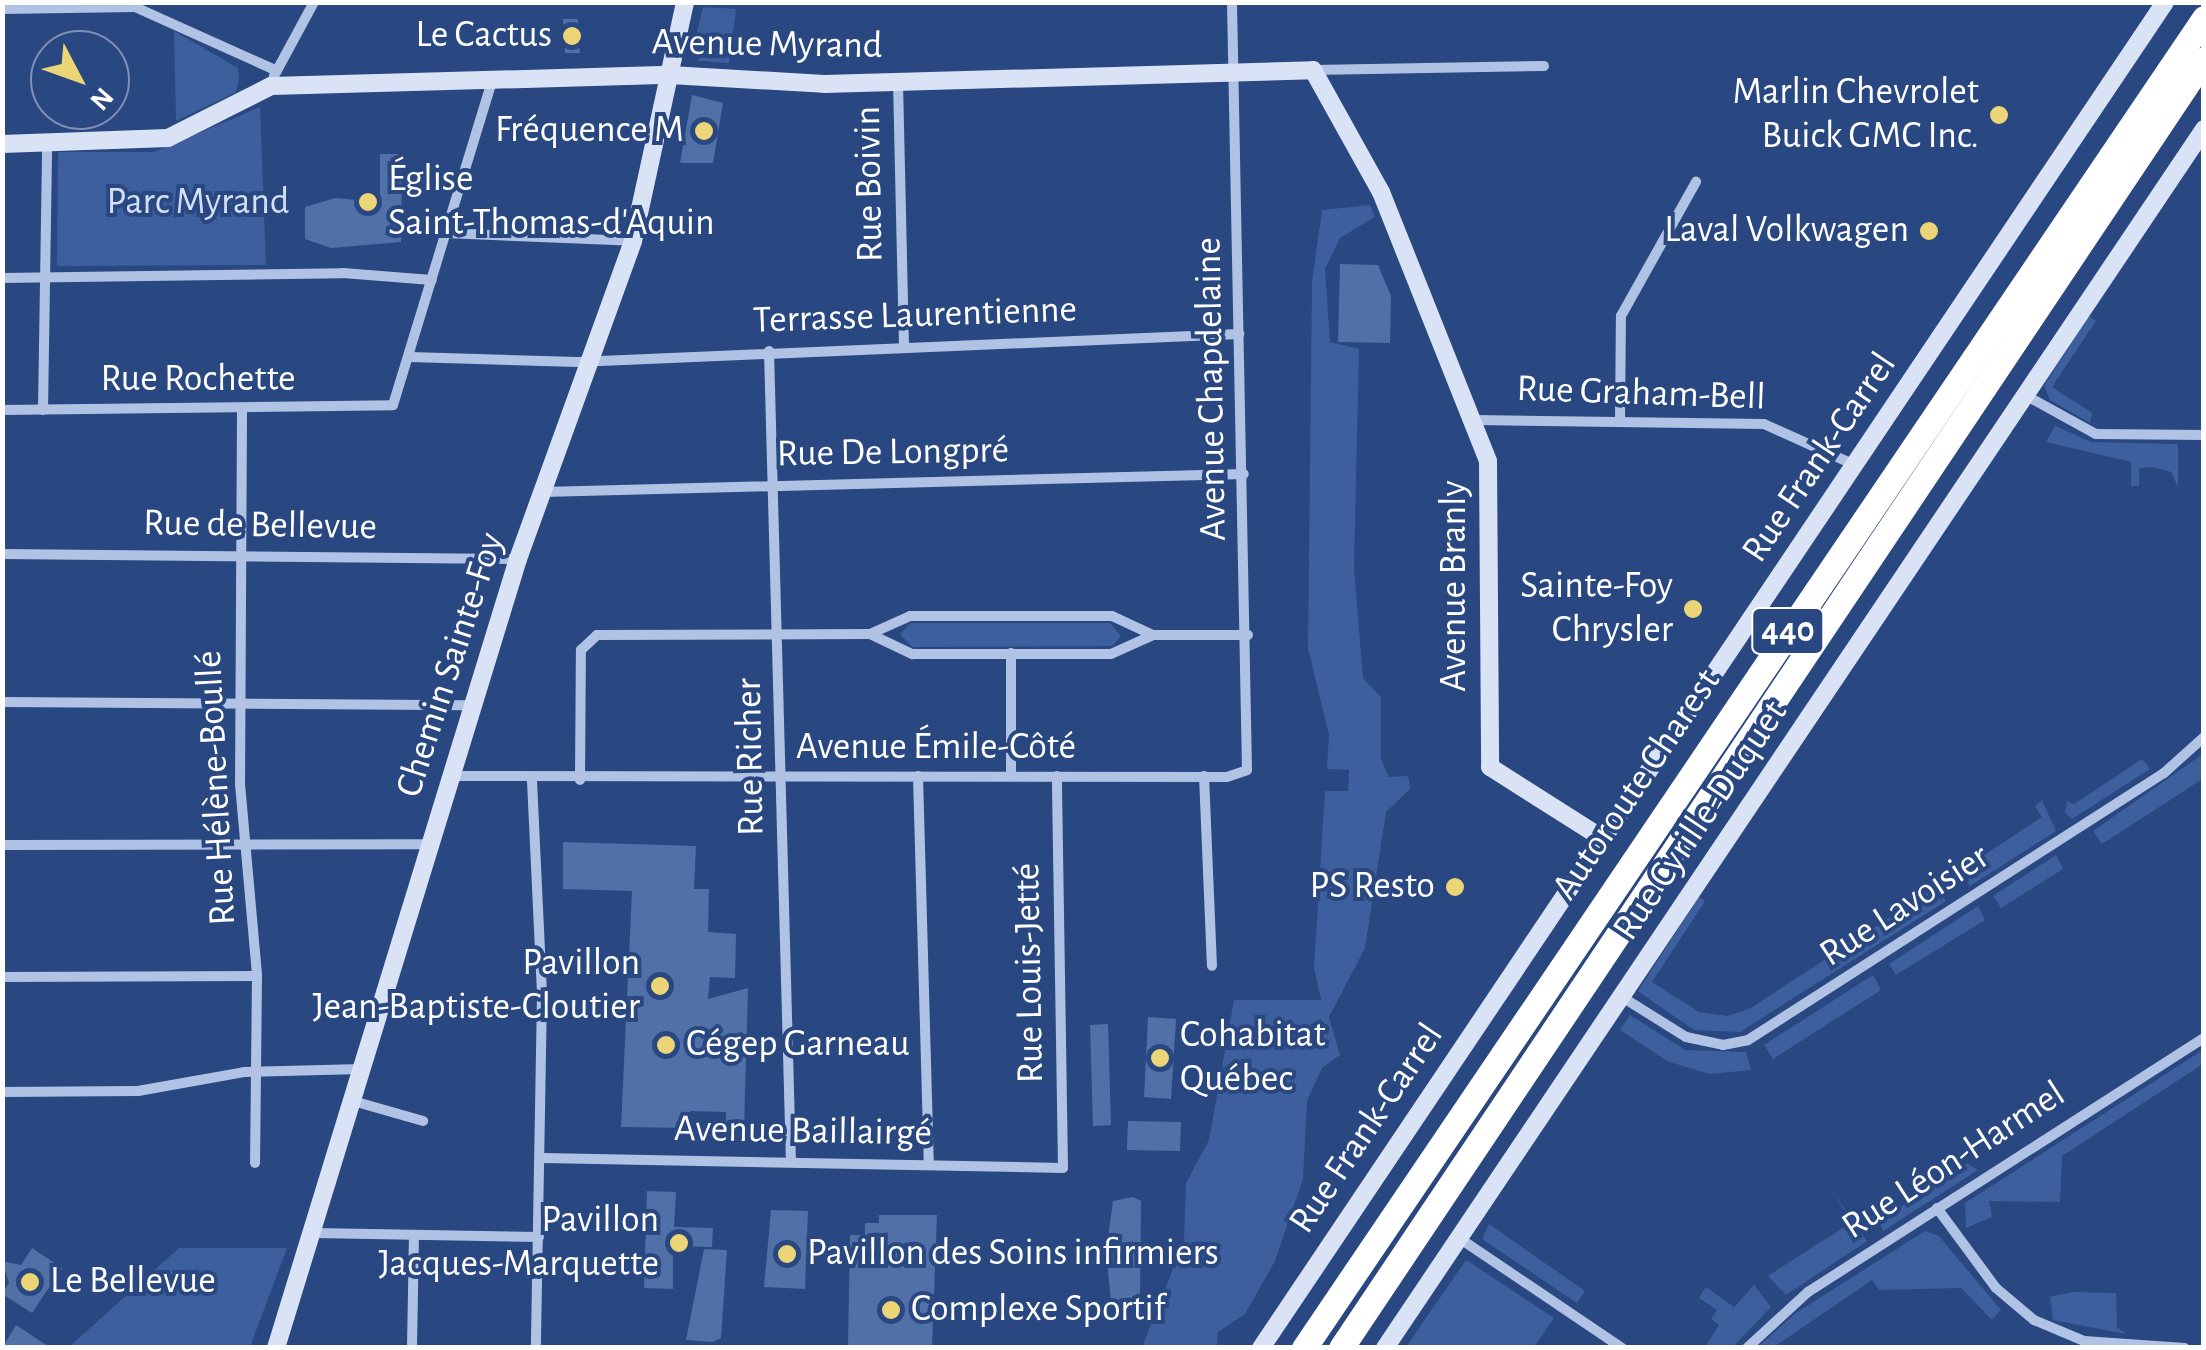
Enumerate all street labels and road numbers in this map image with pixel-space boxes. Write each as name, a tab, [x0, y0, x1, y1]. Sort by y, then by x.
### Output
street label: Avenue Myrand	[651, 20, 883, 70]
street label: Rue Boivin	[846, 106, 894, 262]
street label: Avenue Chapdelaine	[1187, 237, 1237, 541]
street label: Terrasse Laurentienne	[752, 288, 1078, 344]
street label: Rue Frank-Carrel	[1733, 344, 1907, 572]
street label: Rue Rochette	[101, 357, 295, 403]
street label: Rue Graham-Bell	[1516, 367, 1766, 421]
street label: Rue De Longpré	[777, 428, 1009, 478]
street label: Avenue Branly	[1432, 480, 1478, 692]
street label: Rue de Bellevue	[143, 501, 377, 551]
street label: Chemin Sainte-Foy	[387, 527, 515, 803]
road number: 440	[1750, 601, 1826, 661]
street label: Rue Hélène-Boullé	[187, 649, 247, 927]
street label: Autoroute Charest	[1543, 661, 1731, 909]
street label: Rue Richer	[727, 678, 775, 836]
street label: Rue Cyrille-Duquet	[1604, 692, 1798, 950]
street label: Avenue Émile-Côté	[796, 725, 1076, 771]
street label: Rue Lavoisier	[1812, 834, 1998, 978]
street label: Rue Louis-Jetté	[1005, 862, 1055, 1084]
street label: Rue Frank-Carrel	[1280, 1015, 1454, 1243]
street label: Rue Léon-Harmel	[1834, 1072, 2074, 1250]
street label: Avenue Baillairgé	[674, 1107, 932, 1157]

